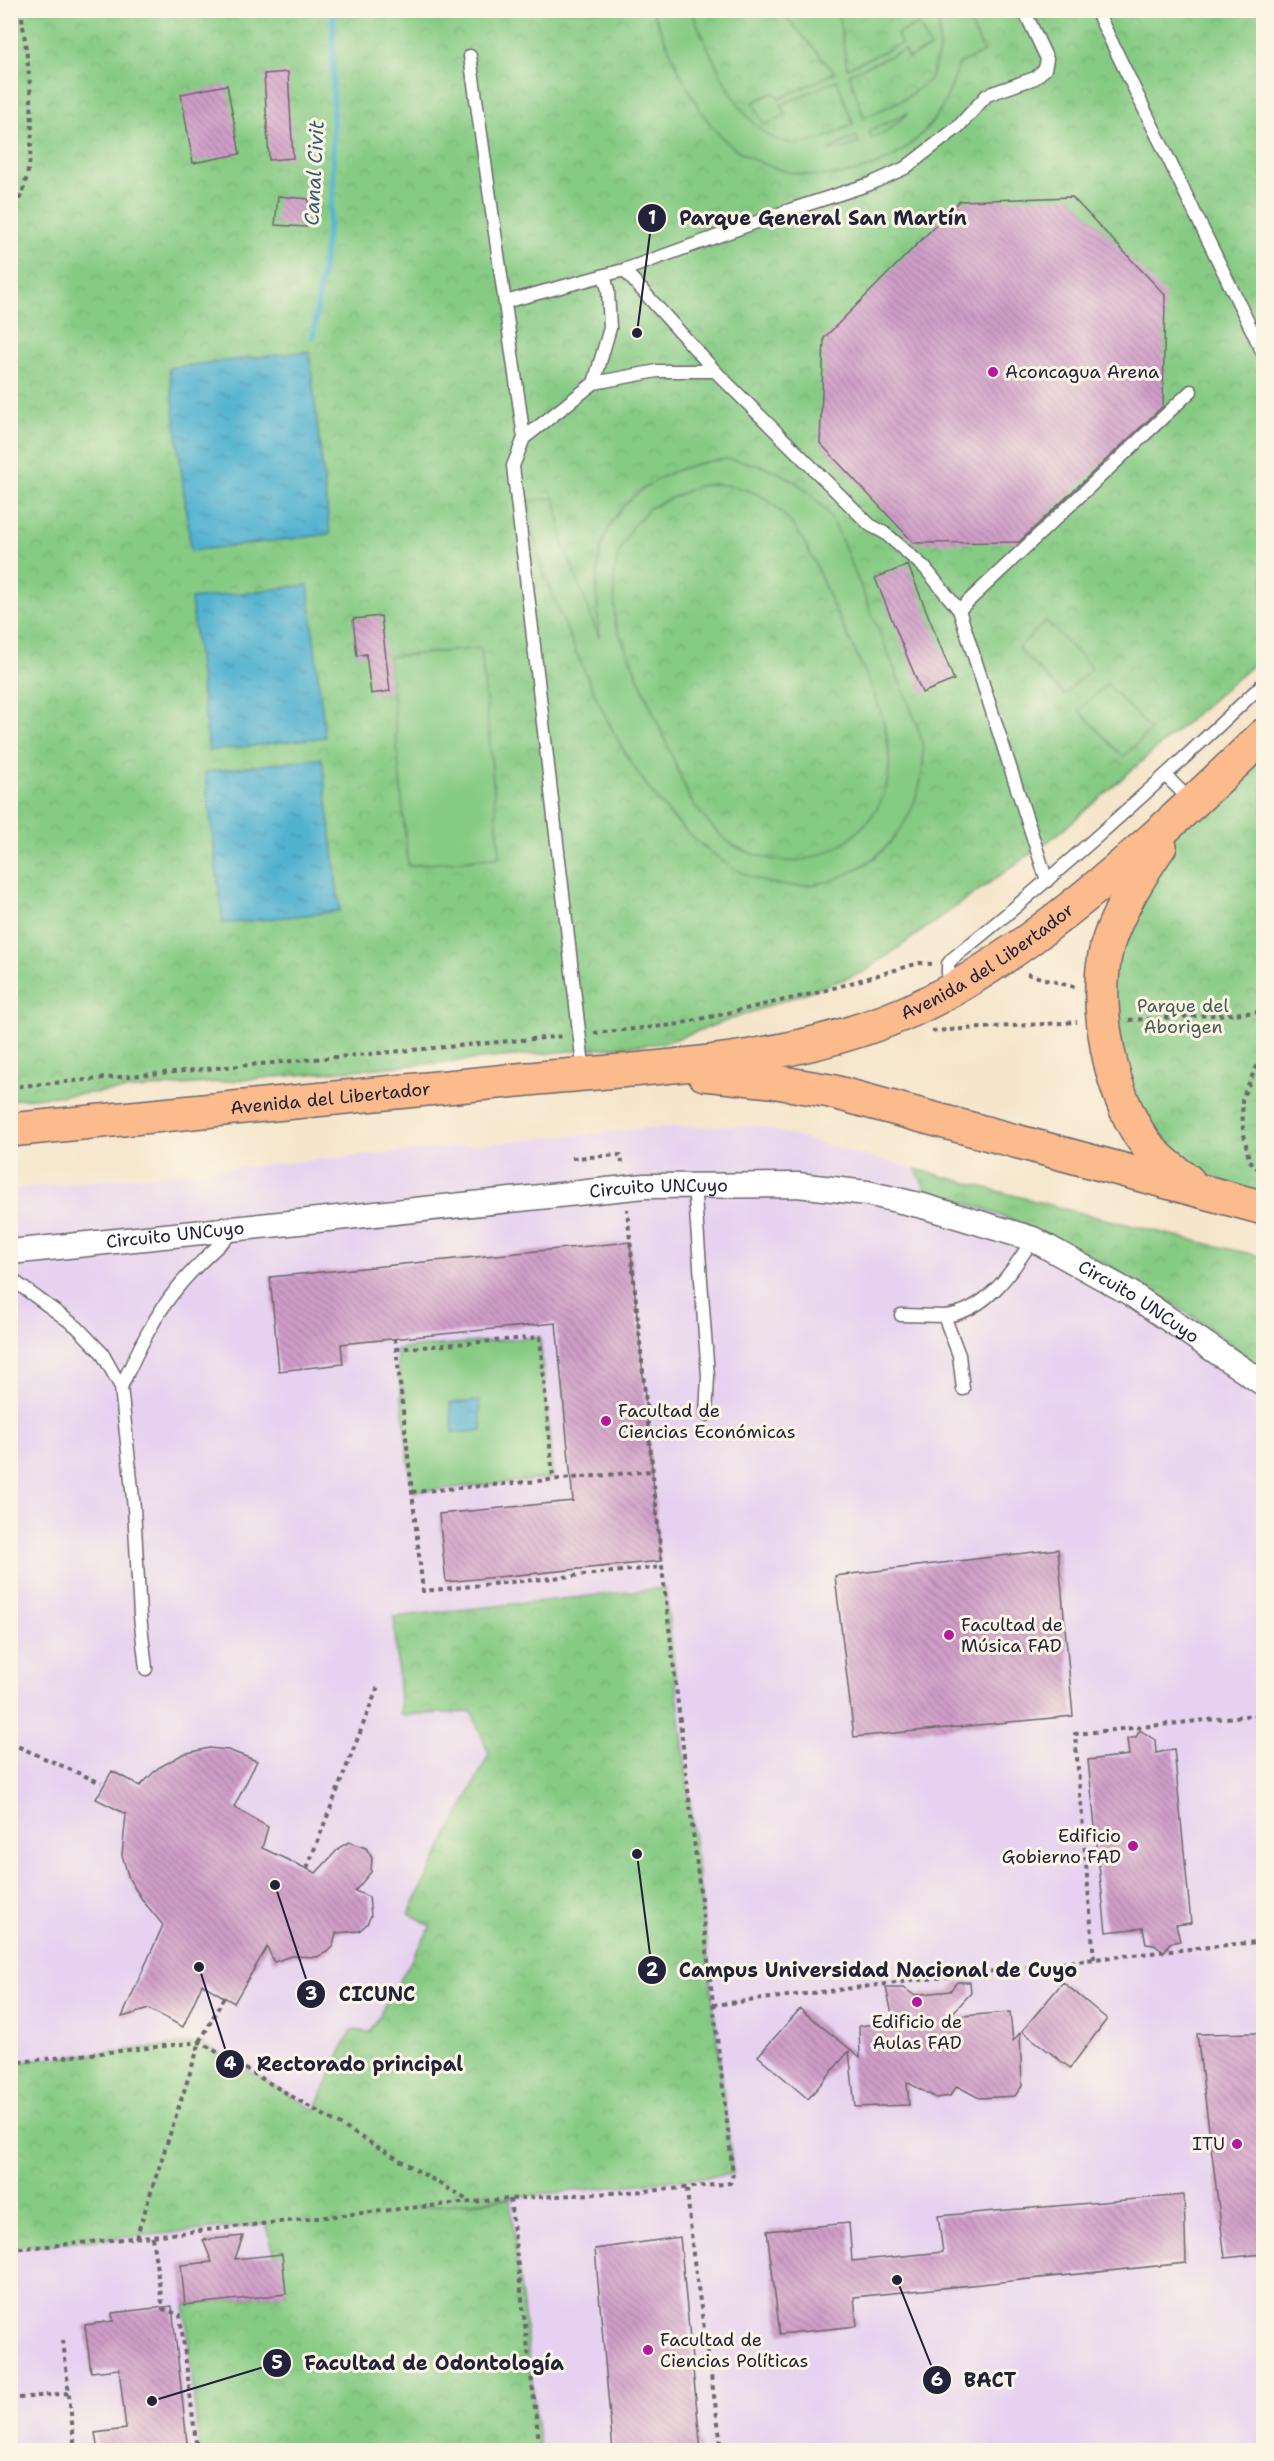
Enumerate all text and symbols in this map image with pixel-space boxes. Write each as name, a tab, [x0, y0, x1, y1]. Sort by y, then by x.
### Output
water label: Canal Civit	[298, 120, 330, 226]
callout: Parque General San Martín	[637, 199, 979, 237]
text: Parque General San Martín	[679, 205, 967, 231]
text: 1	[648, 206, 656, 230]
place label: Aconcagua Arena	[1005, 360, 1159, 384]
marker: Aconcagua Arena	[986, 365, 1000, 379]
street label: Avenida del Libertador	[897, 898, 1079, 1026]
park label: Parque del Aborigen	[1137, 994, 1229, 1039]
street label: Avenida del Libertador	[229, 1077, 432, 1120]
street label: Circuito UNCuyo	[588, 1173, 728, 1204]
street label: Circuito UNCuyo	[105, 1216, 245, 1254]
street label: Circuito UNCuyo	[1074, 1254, 1204, 1349]
place label: Facultad de Ciencias Económicas	[618, 1399, 796, 1444]
marker: Facultad de Ciencias Económicas	[599, 1414, 613, 1428]
place label: Facultad de Música FAD	[961, 1613, 1063, 1658]
marker: Facultad de Música FAD	[942, 1628, 956, 1642]
place label: Edificio Gobierno FAD	[1002, 1824, 1121, 1869]
marker: Edificio Gobierno FAD	[1126, 1839, 1140, 1853]
callout: Campus Universidad Nacional de Cuyo	[637, 1951, 1089, 1989]
text: Campus Universidad Nacional de Cuyo	[679, 1957, 1077, 1983]
text: 2	[646, 1958, 659, 1982]
callout: CICUNC	[296, 1975, 427, 2013]
text: CICUNC	[339, 1981, 415, 2007]
text: 3	[305, 1982, 317, 2006]
marker: Edificio de Aulas FAD	[910, 1995, 924, 2009]
place label: Edificio de Aulas FAD	[872, 2010, 962, 2055]
callout: Rectorado principal	[215, 2045, 475, 2083]
text: Rectorado principal	[257, 2051, 463, 2077]
text: 4	[224, 2052, 237, 2076]
place label: ITU	[1192, 2132, 1225, 2156]
marker: ITU	[1230, 2137, 1244, 2151]
place label: Facultad de Ciencias Políticas	[660, 2328, 808, 2373]
marker: Facultad de Ciencias Políticas	[641, 2343, 655, 2357]
callout: Facultad de Odontología	[262, 2344, 576, 2382]
text: Facultad de Odontología	[304, 2350, 564, 2376]
text: 5	[271, 2351, 283, 2375]
callout: BACT	[922, 2361, 1028, 2399]
text: BACT	[964, 2367, 1017, 2393]
text: 6	[931, 2368, 943, 2392]

